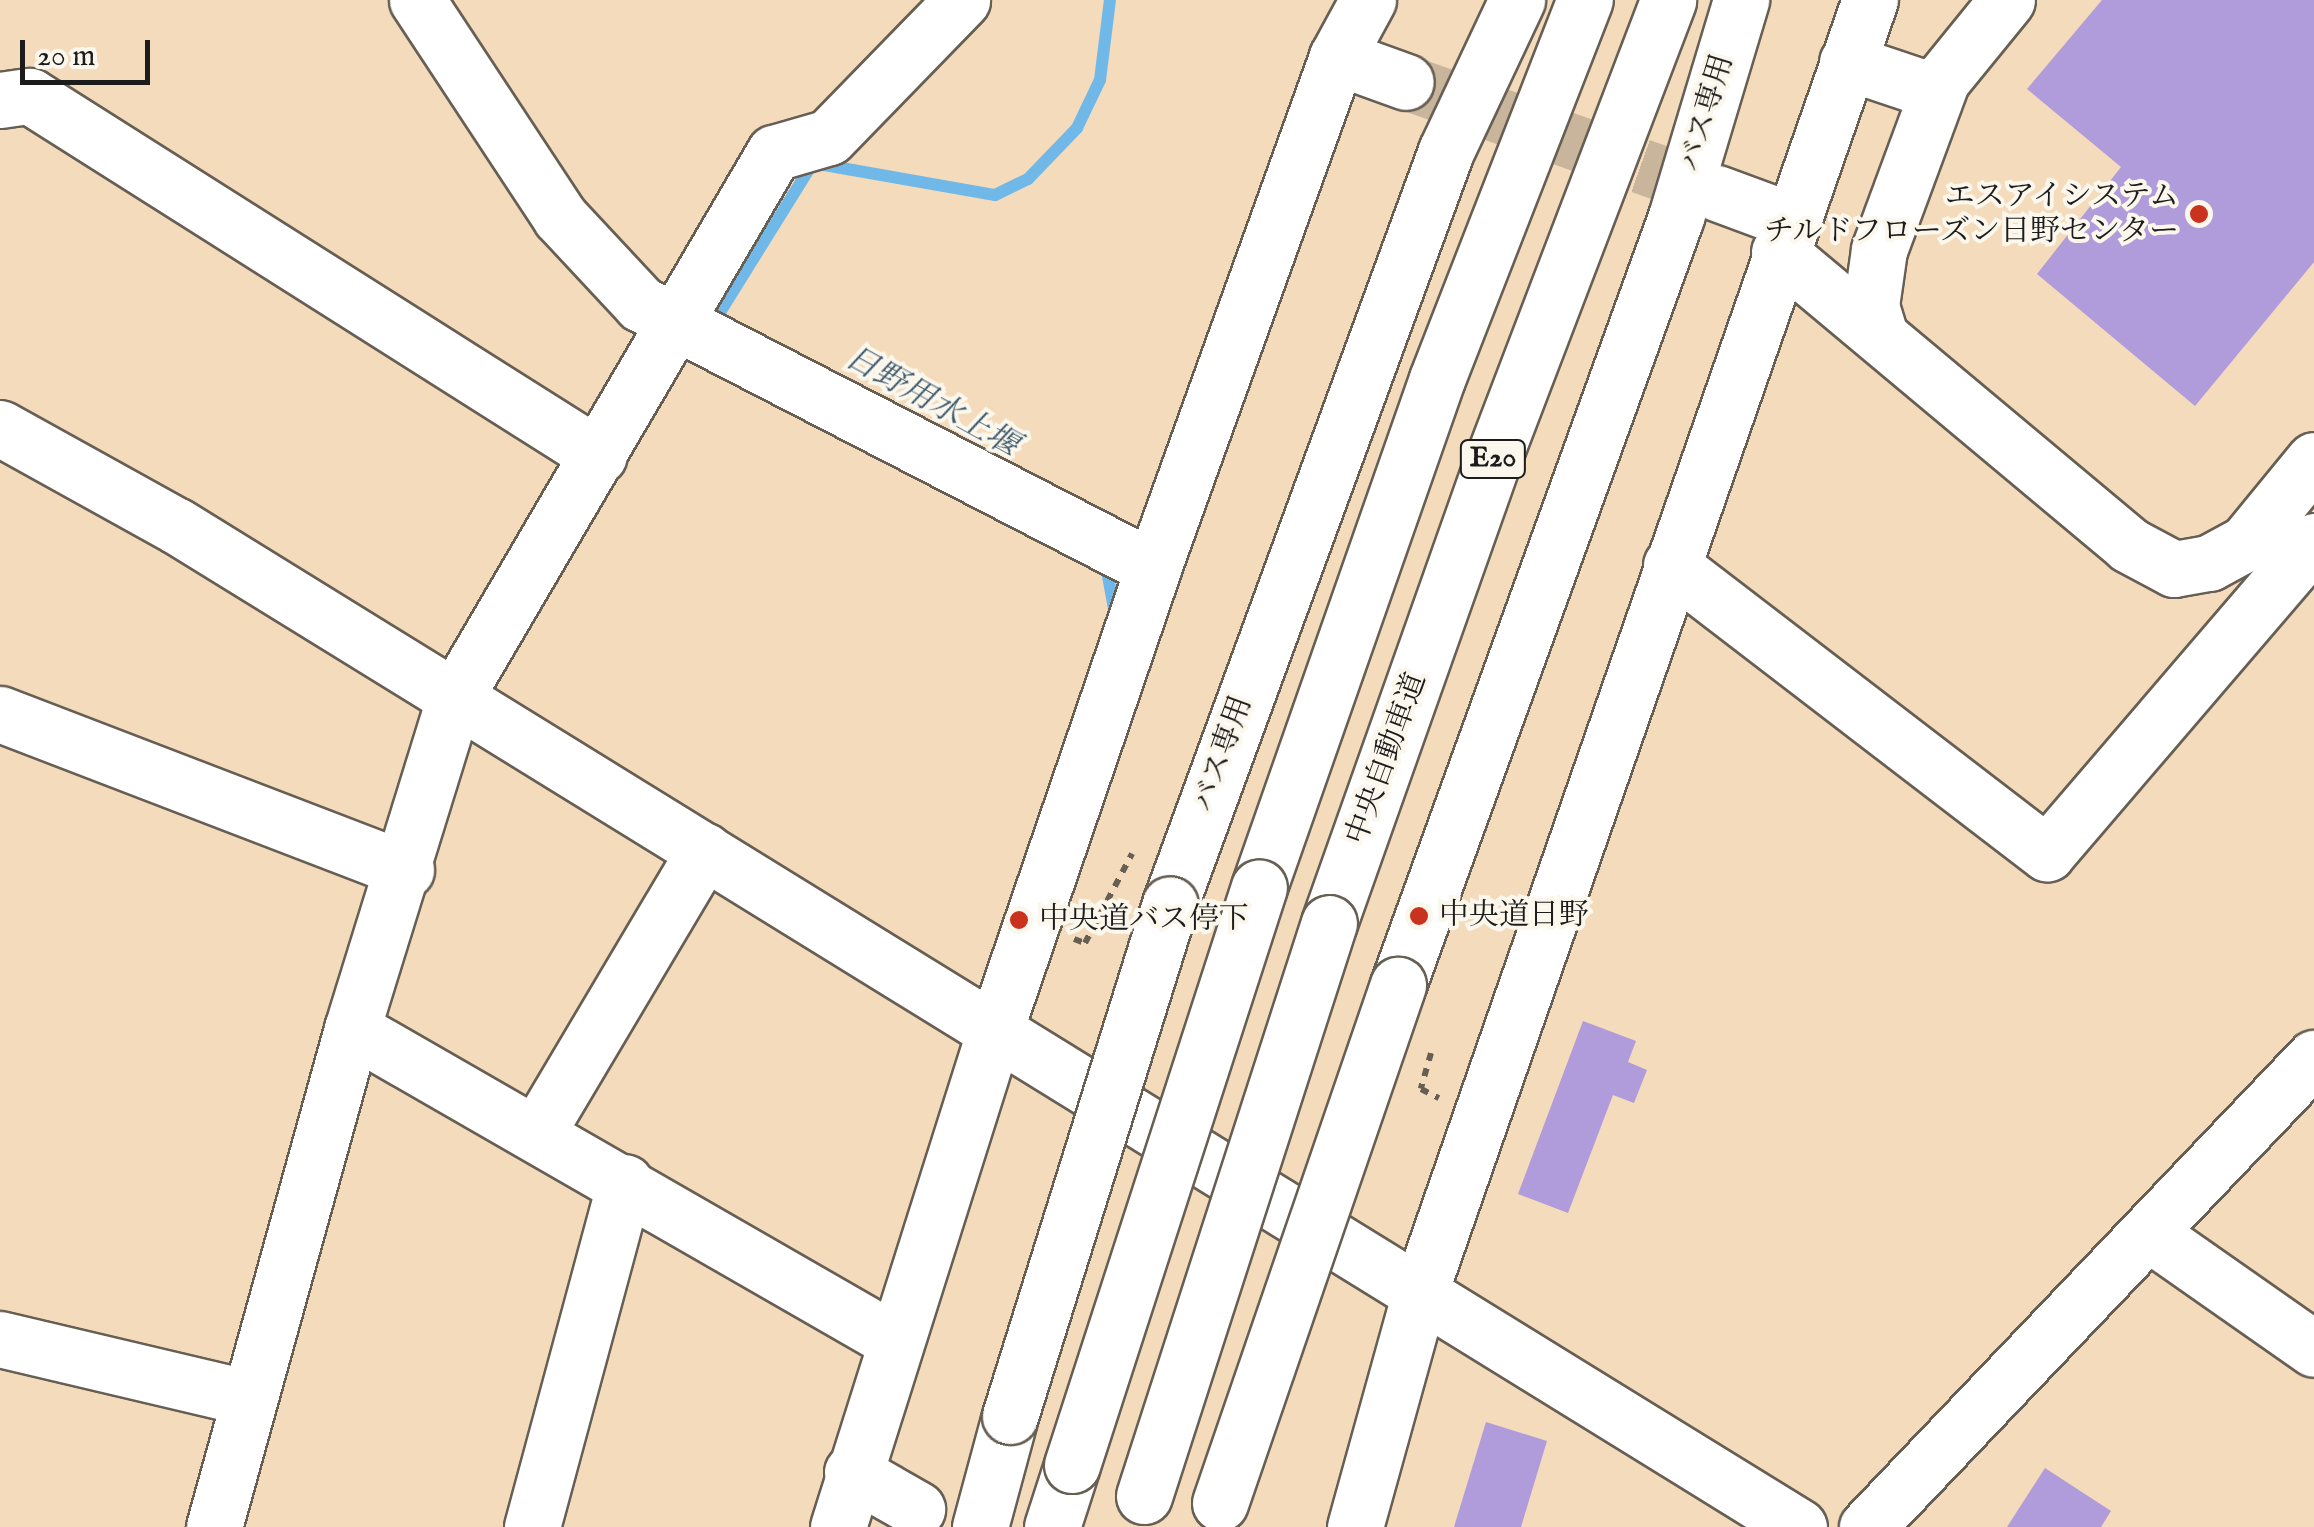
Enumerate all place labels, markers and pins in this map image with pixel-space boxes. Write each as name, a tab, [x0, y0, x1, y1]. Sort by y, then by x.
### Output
place label: エスアイシステム チルドフローズン日野センター	[1759, 179, 2179, 250]
marker: エスアイシステム チルドフローズン日野センター	[2188, 203, 2210, 225]
place label: 中央道日野	[1439, 898, 1589, 934]
place label: 中央道バス停下	[1039, 902, 1249, 938]
marker: 中央道日野	[1408, 905, 1430, 927]
marker: 中央道バス停下	[1008, 909, 1030, 931]

